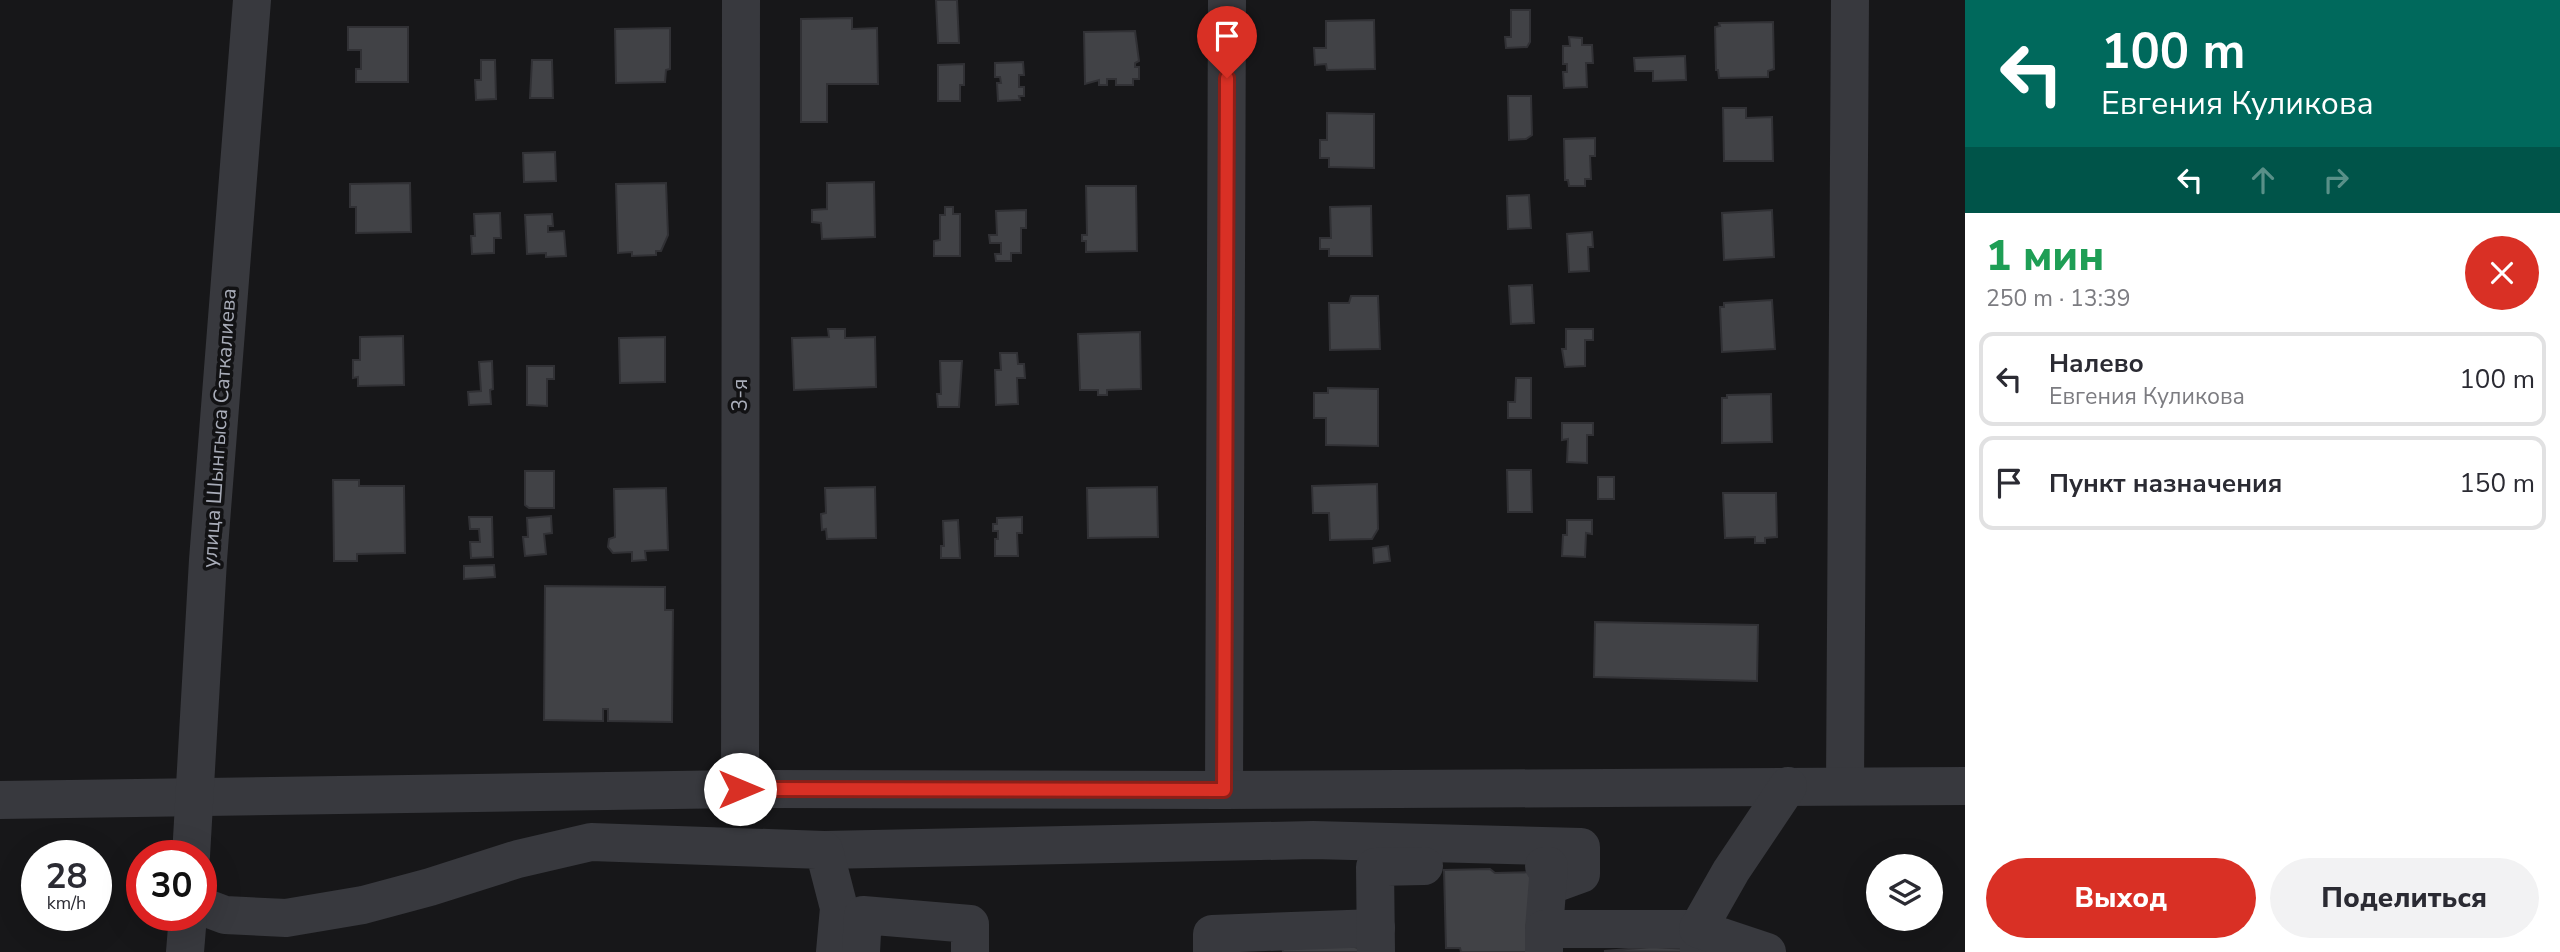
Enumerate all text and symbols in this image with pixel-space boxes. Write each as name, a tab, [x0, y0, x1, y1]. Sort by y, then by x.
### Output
pin	[1197, 6, 1257, 78]
icon: arrive	[1208, 17, 1246, 55]
text: 100 m	[2101, 18, 2245, 85]
icon: left	[1986, 28, 2077, 119]
text: Евгения Куликова	[2101, 82, 2374, 125]
icon: left	[2171, 161, 2209, 199]
icon: ahead	[2244, 161, 2282, 199]
icon: right	[2317, 161, 2355, 199]
text: 1 мин	[1986, 228, 2104, 285]
button: close	[2465, 236, 2539, 310]
text: 250 m · 13:39	[1986, 283, 2131, 314]
street label: улица Шынгыса Саткалиева	[195, 287, 243, 569]
text: Налево	[2049, 346, 2144, 381]
icon: left	[1990, 360, 2028, 398]
text: 100 m	[2459, 362, 2535, 397]
street label: 3-я	[726, 379, 754, 411]
text: Евгения Куликова	[2049, 381, 2245, 412]
icon: arrive	[1990, 464, 2028, 502]
text: Пункт назначения	[2049, 466, 2282, 501]
text: 150 m	[2459, 466, 2535, 501]
position arrow	[703, 752, 777, 826]
speed limit sign: 30	[126, 840, 217, 931]
text: 28	[45, 853, 88, 900]
map controls	[1866, 854, 1943, 931]
button: layers	[1866, 854, 1943, 931]
button: Выход	[1986, 858, 2256, 938]
button: Поделиться	[2270, 858, 2539, 938]
text: km/h	[47, 891, 86, 915]

